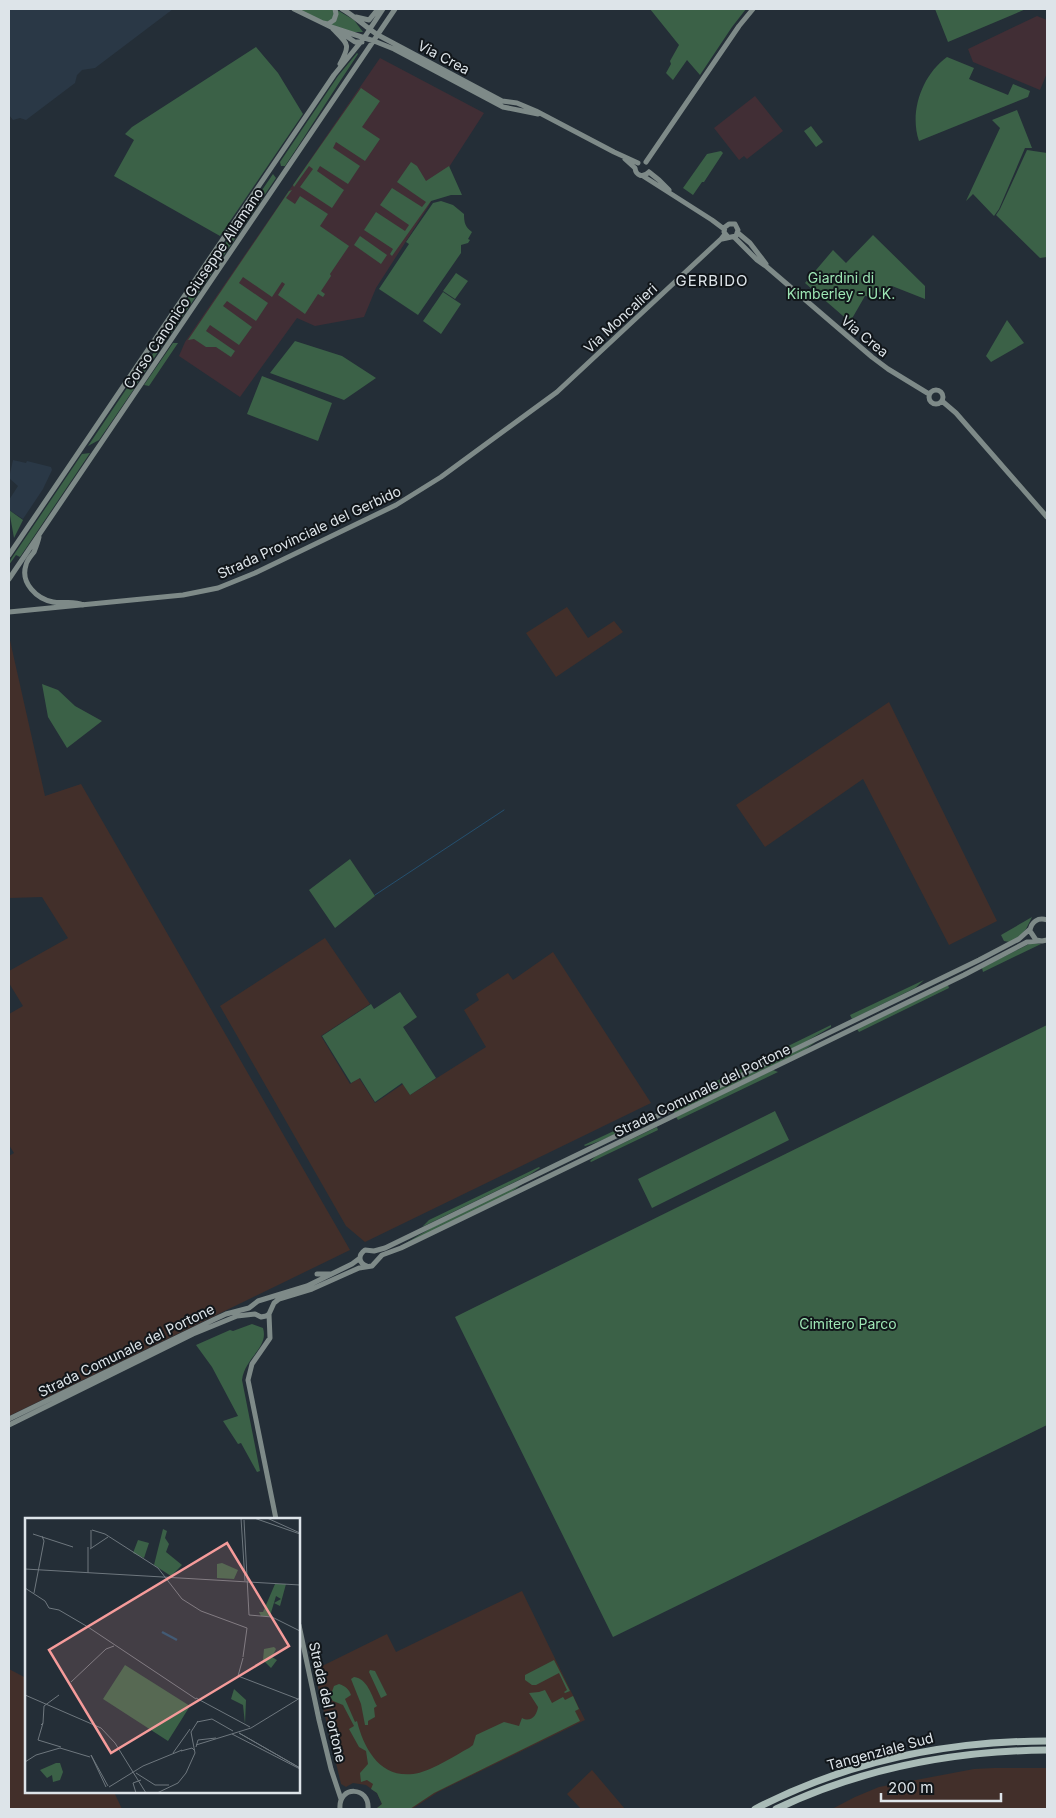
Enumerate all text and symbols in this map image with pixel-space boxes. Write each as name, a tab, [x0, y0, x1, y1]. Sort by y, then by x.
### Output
street label: Via Crea	[415, 36, 473, 78]
street label: Corso Canonico Giuseppe Allamano	[119, 184, 267, 392]
park label: Giardini di Kimberley - U.K.	[787, 269, 895, 302]
district label: GERBIDO	[676, 271, 749, 290]
street label: Via Moncalieri	[580, 280, 660, 356]
street label: Via Crea	[838, 312, 892, 360]
street label: Strada Provinciale del Gerbido	[215, 482, 403, 582]
street label: Strada Comunale del Portone	[611, 1040, 793, 1140]
street label: Strada Comunale del Portone	[35, 1300, 217, 1400]
park label: Cimitero Parco	[799, 1315, 897, 1332]
inset map	[25, 1518, 300, 1793]
street label: Strada del Portone	[306, 1640, 350, 1764]
street label: Tangenziale Sud	[825, 1729, 935, 1773]
scale bar	[881, 1770, 1001, 1802]
text: 200 m	[888, 1778, 933, 1797]

